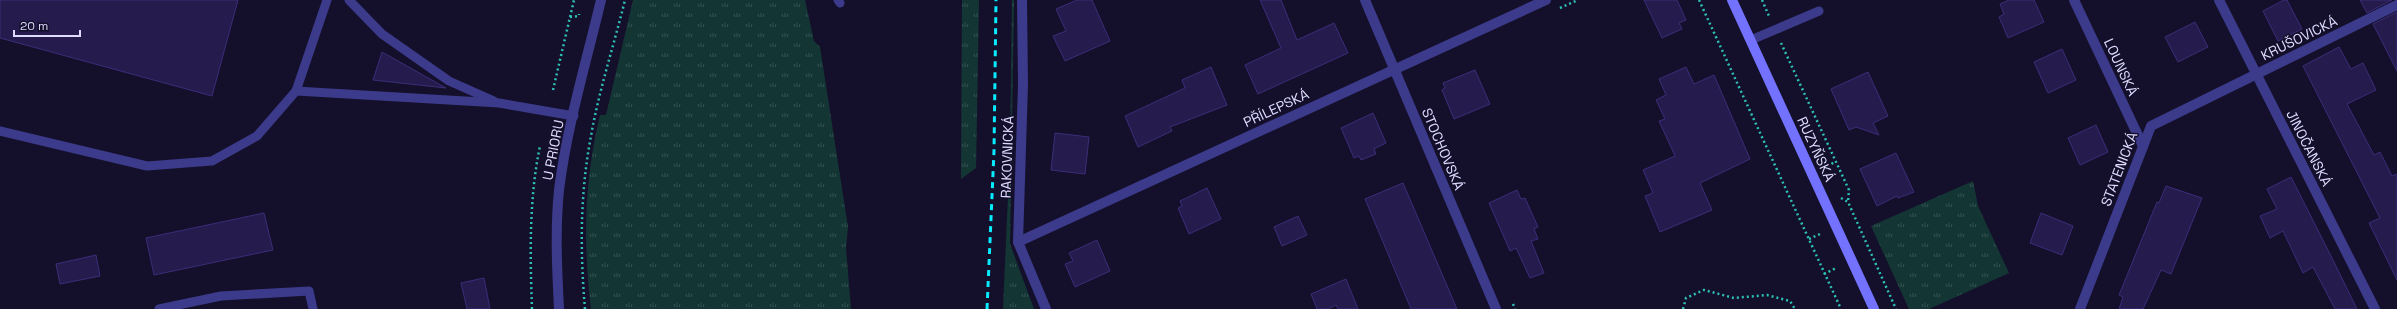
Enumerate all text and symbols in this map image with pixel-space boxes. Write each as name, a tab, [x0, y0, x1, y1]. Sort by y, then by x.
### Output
scale bar	[14, 12, 80, 38]
street label: KRUŠOVICKÁ	[2258, 12, 2340, 64]
text: 20 m	[20, 18, 48, 34]
street label: LOUNSKÁ	[2100, 35, 2142, 99]
street label: PŘÍLEPSKÁ	[1240, 85, 1312, 131]
street label: STOCHOVSKÁ	[1418, 105, 1468, 193]
street label: JINOČANSKÁ	[2282, 107, 2336, 189]
street label: RUZYŇSKÁ	[1793, 113, 1839, 185]
street label: RAKOVNICKÁ	[997, 115, 1017, 199]
street label: U PRIORU	[538, 118, 568, 182]
street label: STATENICKÁ	[2097, 129, 2141, 209]

